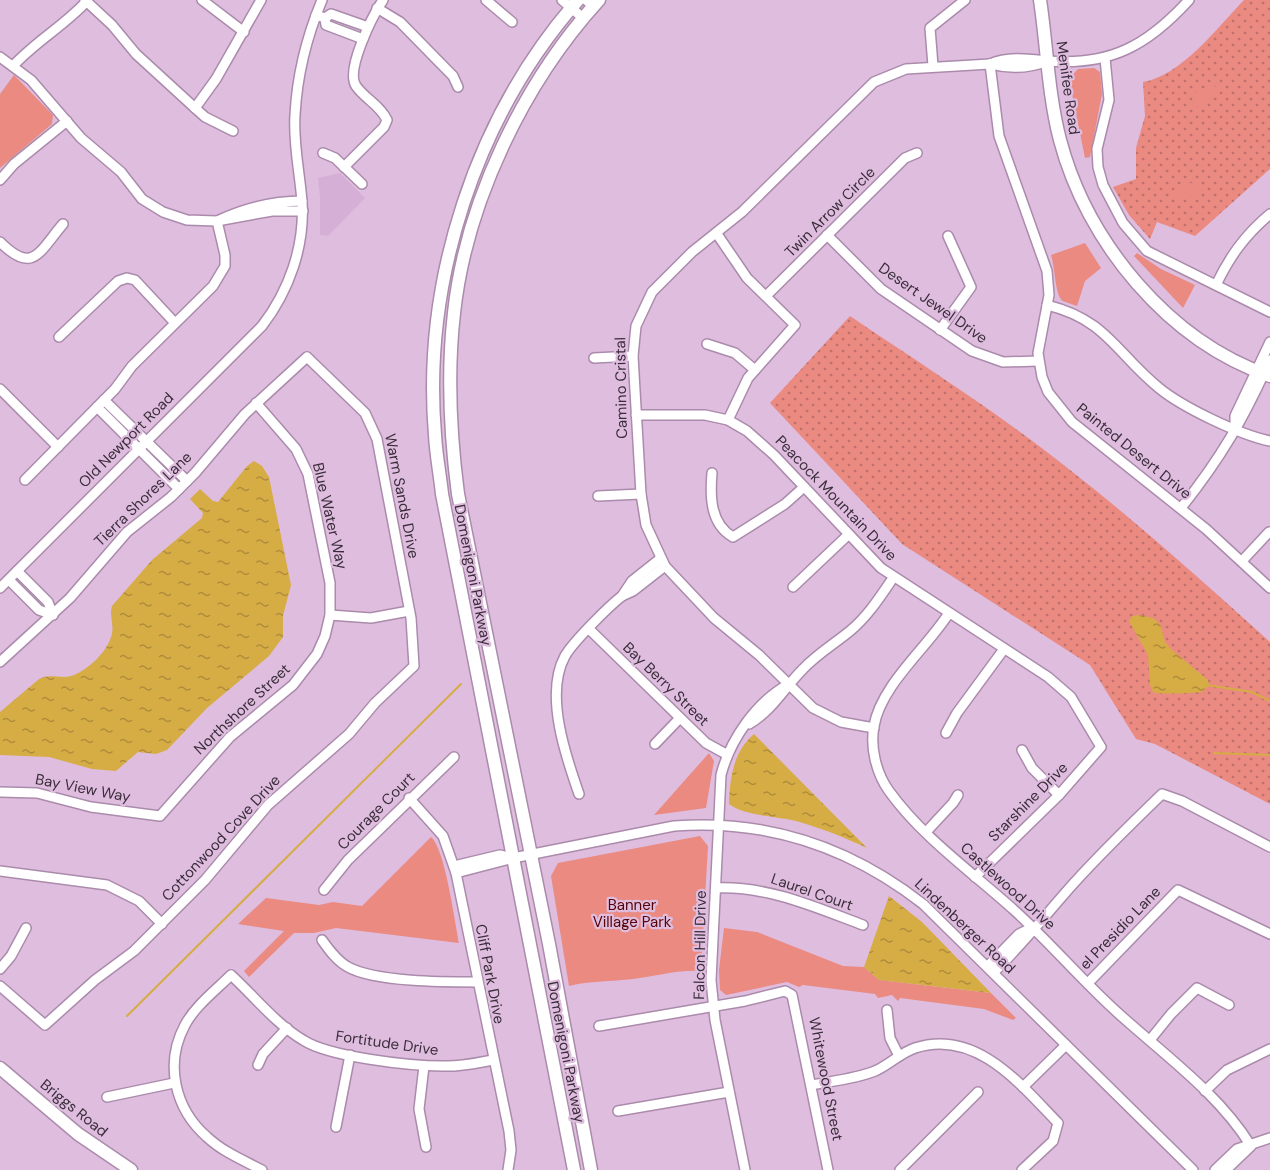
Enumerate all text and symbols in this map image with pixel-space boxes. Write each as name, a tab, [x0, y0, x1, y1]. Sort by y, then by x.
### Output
street label: Menifee Road	[1052, 40, 1084, 136]
street label: Twin Arrow Circle	[780, 162, 880, 262]
street label: Desert Jewel Drive	[875, 258, 991, 348]
street label: Camino Cristal	[610, 337, 632, 439]
street label: Old Newport Road	[74, 388, 178, 492]
street label: Painted Desert Drive	[1072, 398, 1196, 504]
street label: Peacock Mountain Drive	[771, 431, 901, 565]
street label: Warm Sands Drive	[380, 432, 424, 560]
street label: Tierra Shores Lane	[90, 447, 196, 551]
street label: Blue Water Way	[308, 461, 352, 572]
street label: Domenigoni Parkway	[449, 503, 497, 648]
street label: Bay Berry Street	[618, 638, 714, 730]
street label: Northshore Street	[190, 659, 294, 759]
street label: Starshine Drive	[984, 758, 1072, 846]
street label: Courage Court	[333, 768, 419, 854]
street label: Bay View Way	[34, 769, 133, 807]
street label: Cottonwood Cove Drive	[157, 771, 285, 905]
street label: Castlewood Drive	[956, 838, 1060, 934]
street label: Laurel Court	[768, 869, 856, 915]
street label: Lindenberger Road	[910, 874, 1020, 978]
street label: el Presidio Lane	[1075, 882, 1165, 974]
street label: Falcon Hill Drive	[689, 890, 711, 1000]
park label: Banner Village Park	[593, 895, 672, 932]
street label: Cliff Park Drive	[471, 923, 509, 1025]
street label: Domenigoni Parkway	[542, 980, 590, 1125]
street label: Whitewood Street	[804, 1015, 848, 1143]
street label: Fortitude Drive	[334, 1026, 440, 1060]
street label: Briggs Road	[36, 1075, 112, 1141]

